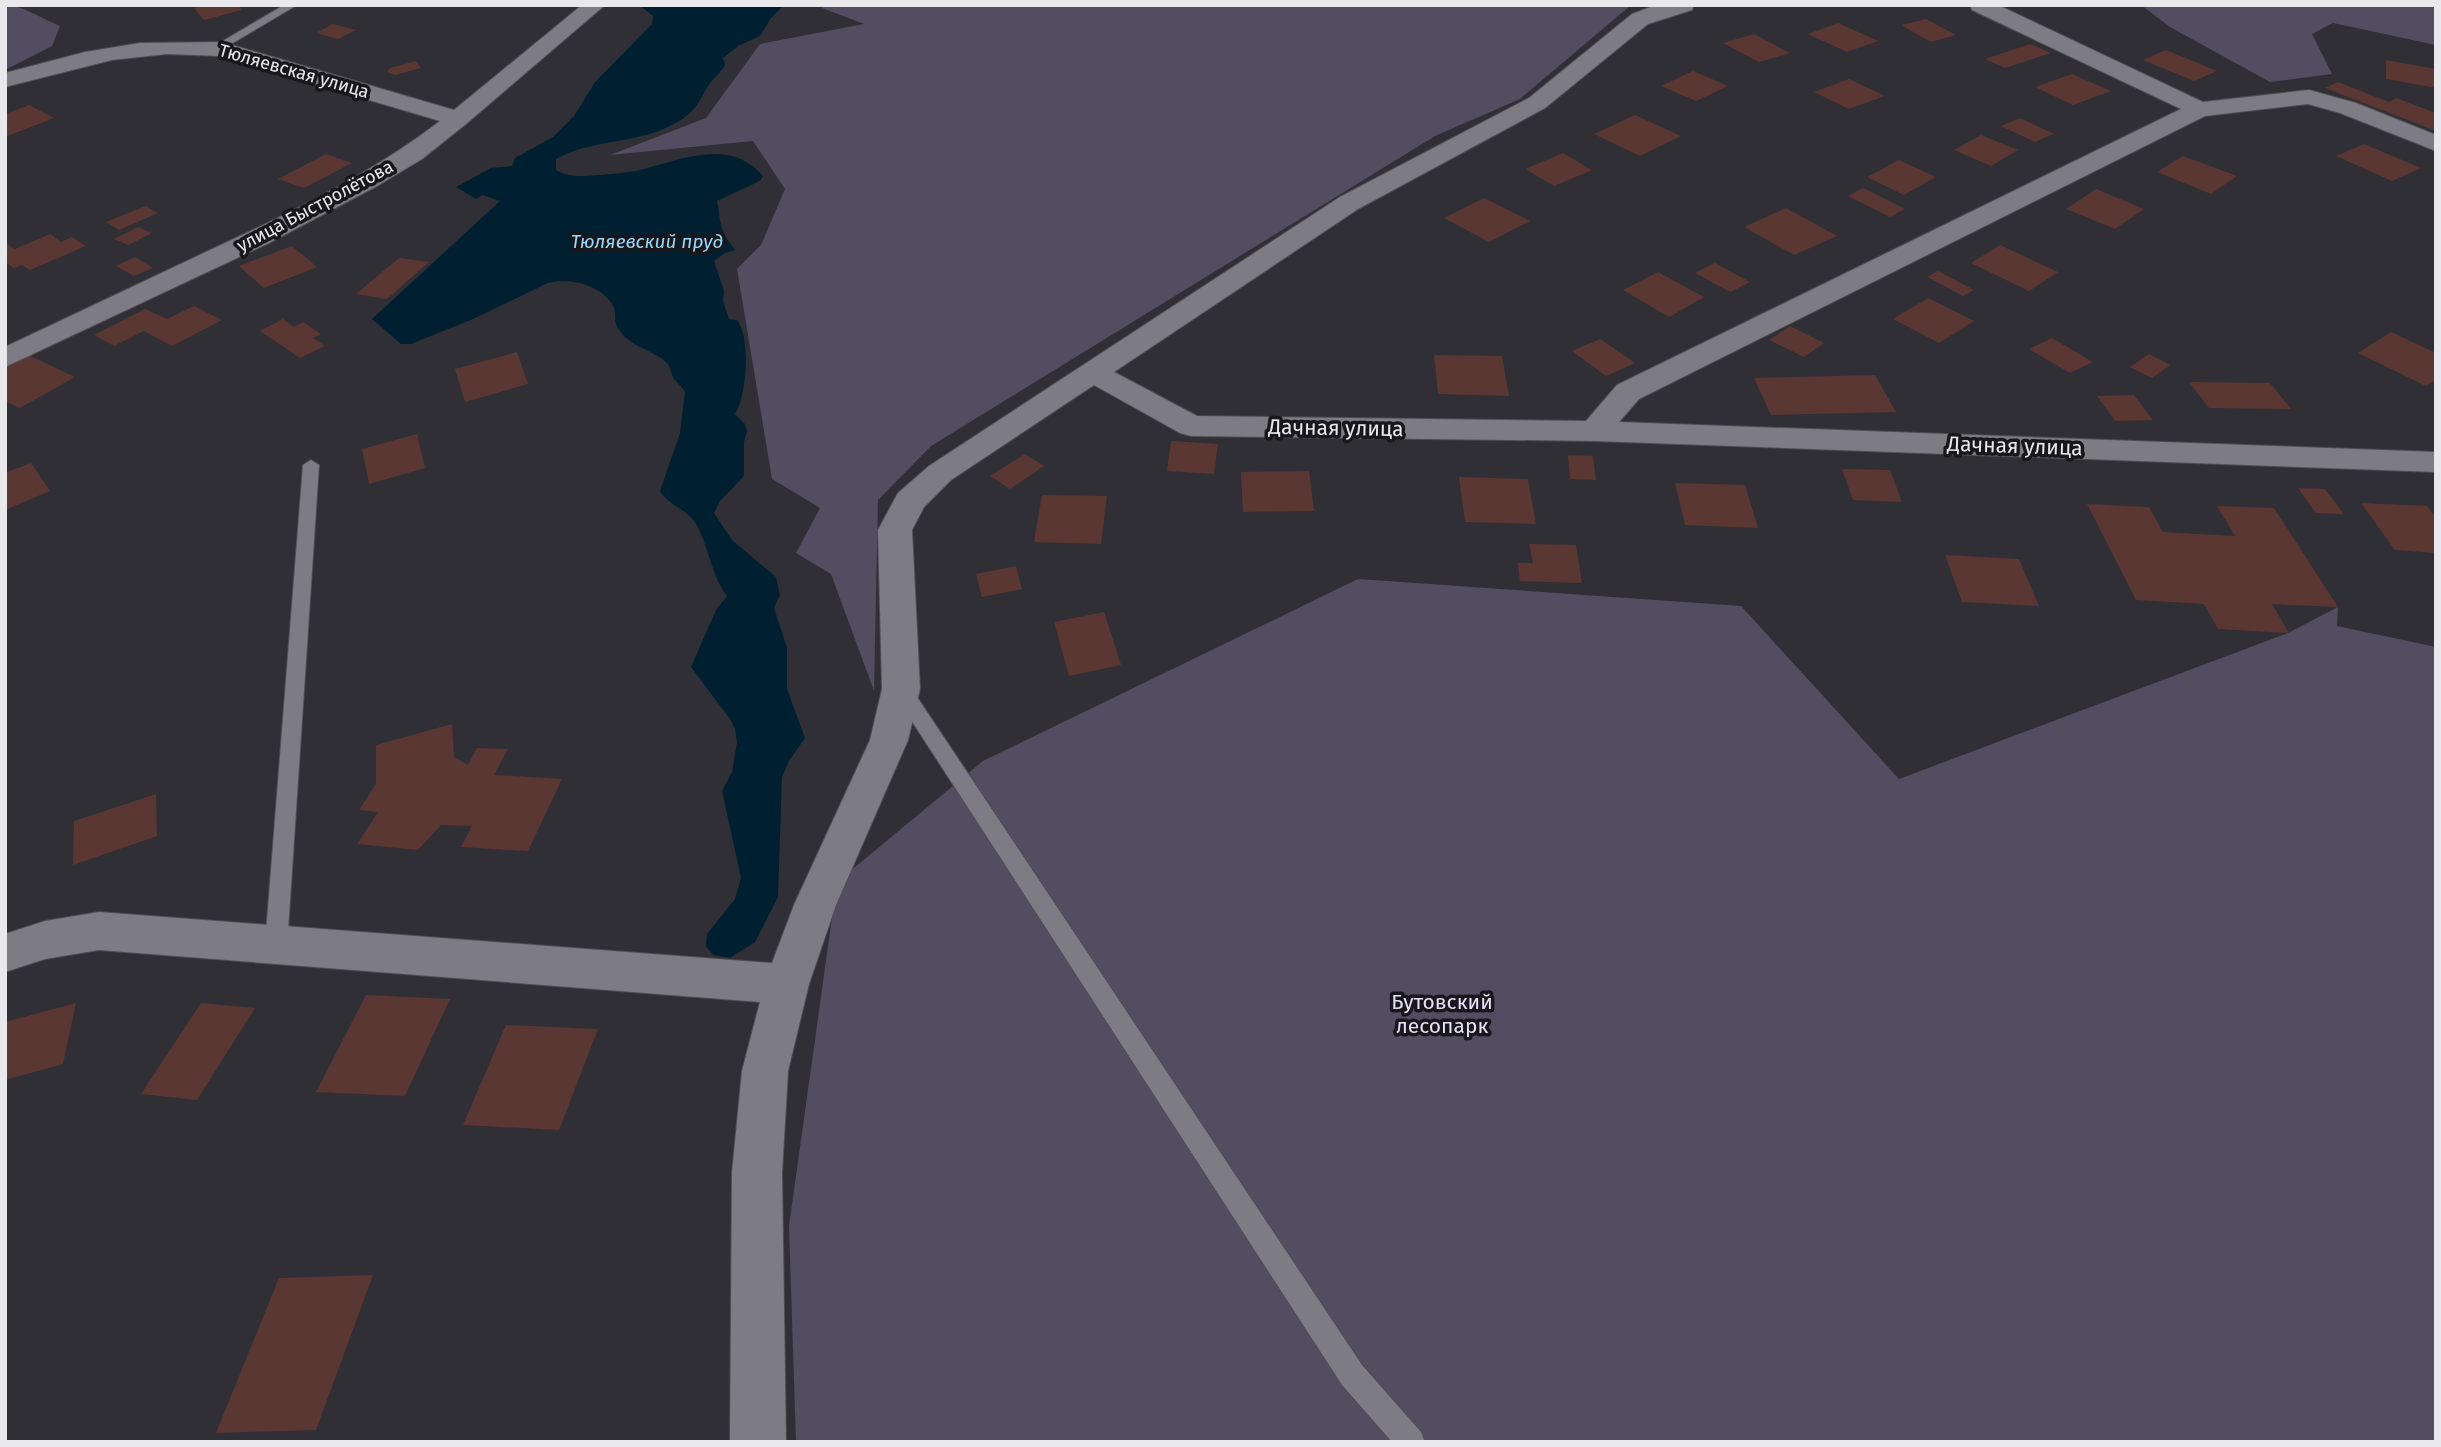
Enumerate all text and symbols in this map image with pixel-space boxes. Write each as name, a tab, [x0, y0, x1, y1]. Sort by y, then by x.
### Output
street label: Тюляевская улица	[216, 39, 372, 103]
street label: улица Быстролётова	[233, 155, 397, 257]
water label: Тюляевский пруд	[571, 230, 723, 253]
street label: Дачная улица	[1267, 414, 1404, 442]
street label: Дачная улица	[1946, 431, 2083, 461]
park label: Бутовский лесопарк	[1391, 989, 1493, 1039]

